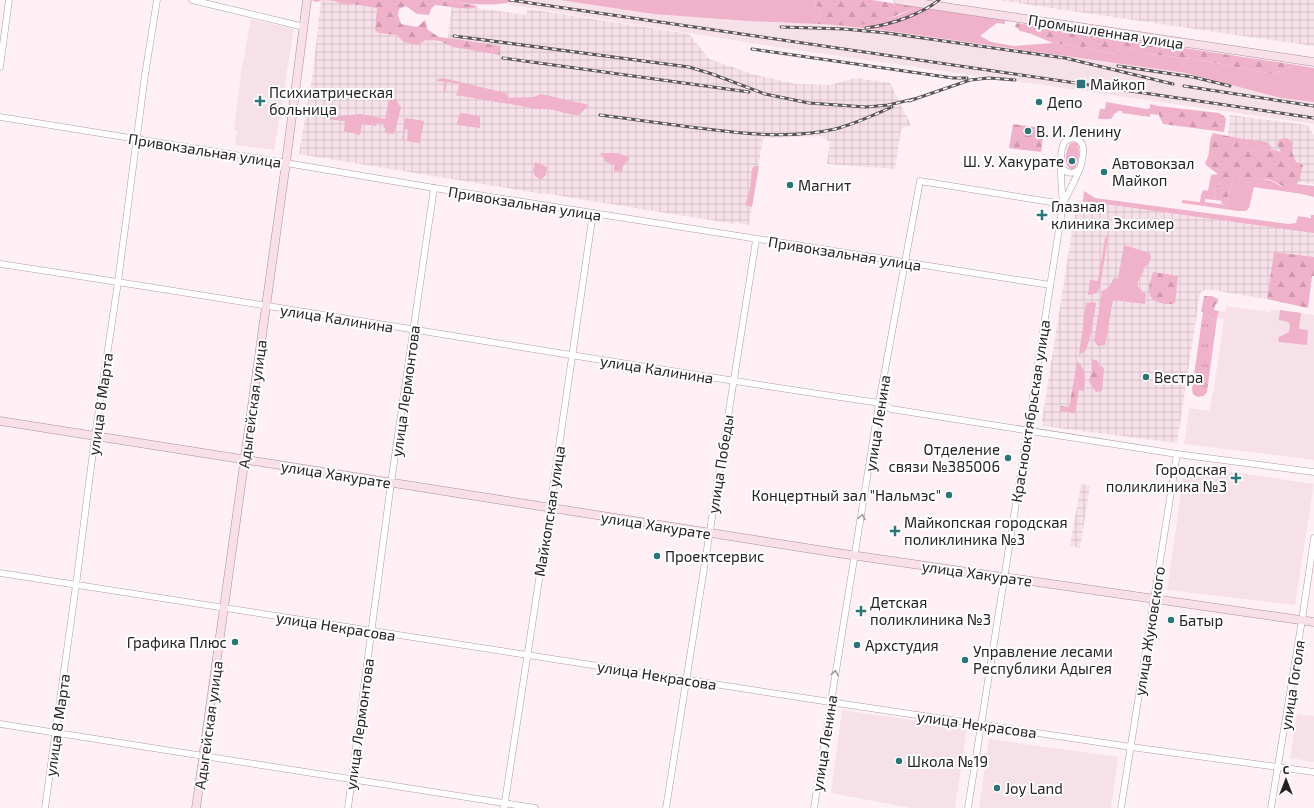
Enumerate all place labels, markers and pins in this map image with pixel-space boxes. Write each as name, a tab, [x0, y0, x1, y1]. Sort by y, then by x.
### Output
place label: Майкоп	[1090, 75, 1145, 93]
marker: Майкоп	[1075, 78, 1087, 90]
place label: Психиатрическая больница	[269, 83, 393, 118]
place label: Депо	[1047, 93, 1083, 111]
marker: Психиатрическая больница	[254, 95, 266, 107]
marker: Депо	[1034, 97, 1044, 107]
place label: В. И. Ленину	[1036, 122, 1121, 141]
marker: В. И. Ленину	[1023, 126, 1033, 136]
place label: Ш. У. Хакурате	[963, 152, 1064, 171]
place label: Автовокзал Майкоп	[1112, 154, 1194, 189]
marker: Ш. У. Хакурате	[1067, 156, 1077, 166]
marker: Автовокзал Майкоп	[1099, 167, 1109, 177]
place label: Магнит	[798, 176, 851, 194]
marker: Магнит	[785, 180, 795, 190]
place label: Глазная клиника Эксимер	[1051, 197, 1174, 232]
marker: Глазная клиника Эксимер	[1036, 209, 1048, 221]
place label: Вестра	[1154, 368, 1203, 386]
marker: Вестра	[1141, 372, 1151, 382]
place label: Отделение связи №385006	[888, 440, 1000, 475]
marker: Отделение связи №385006	[1003, 453, 1013, 463]
place label: Городская поликлиника №3	[1106, 460, 1227, 495]
marker: Городская поликлиника №3	[1230, 472, 1242, 484]
place label: Концертный зал "Нальмэс"	[752, 486, 941, 504]
marker: Концертный зал "Нальмэс"	[944, 490, 954, 500]
place label: Майкопская городская поликлиника №3	[904, 513, 1068, 548]
marker: Майкопская городская поликлиника №3	[889, 525, 901, 537]
place label: Проектсервис	[665, 547, 764, 565]
marker: Проектсервис	[652, 551, 662, 561]
place label: Детская поликлиника №3	[870, 593, 991, 628]
marker: Детская поликлиника №3	[855, 605, 867, 617]
place label: Батыр	[1179, 611, 1223, 629]
marker: Батыр	[1166, 615, 1176, 625]
place label: Графика Плюс	[127, 633, 227, 651]
place label: Архстудия	[865, 636, 939, 655]
marker: Графика Плюс	[230, 637, 240, 647]
marker: Архстудия	[852, 640, 862, 650]
place label: Управление лесами Республики Адыгея	[973, 642, 1113, 678]
marker: Управление лесами Республики Адыгея	[960, 655, 970, 665]
place label: Школа №19	[907, 752, 988, 770]
marker: Школа №19	[894, 756, 904, 766]
place label: Joy Land	[1005, 779, 1063, 797]
marker: Joy Land	[992, 783, 1002, 793]

